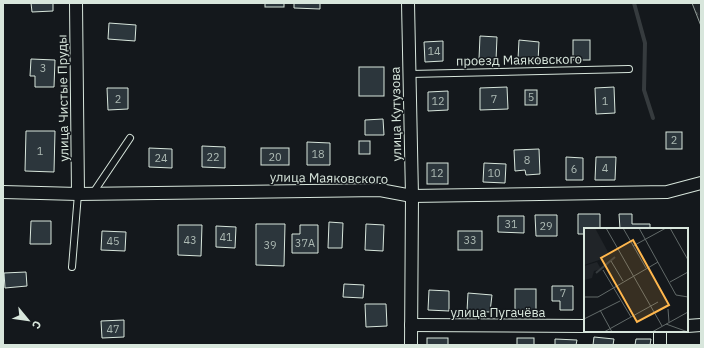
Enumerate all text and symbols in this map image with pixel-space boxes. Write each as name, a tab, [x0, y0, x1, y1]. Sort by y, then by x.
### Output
street label: улица Чистые Пруды	[53, 34, 73, 162]
house number: 14	[427, 44, 441, 58]
street label: проезд Маяковского	[456, 50, 582, 70]
house number: 3	[40, 61, 46, 75]
street label: улица Кутузова	[387, 67, 405, 161]
house number: 5	[528, 90, 534, 104]
house number: 2	[115, 92, 121, 106]
house number: 7	[491, 92, 497, 106]
house number: 12	[431, 94, 445, 108]
house number: 1	[602, 94, 609, 108]
house number: 2	[671, 133, 677, 147]
house number: 1	[37, 144, 44, 158]
house number: 18	[311, 147, 325, 161]
house number: 22	[206, 150, 220, 164]
house number: 20	[268, 150, 282, 164]
house number: 24	[154, 151, 168, 165]
house number: 8	[524, 153, 530, 167]
house number: 4	[602, 161, 609, 175]
house number: 6	[571, 162, 577, 176]
house number: 12	[430, 166, 444, 180]
house number: 10	[487, 166, 501, 180]
street label: улица Маяковского	[270, 168, 388, 188]
house number: 31	[504, 217, 518, 231]
house number: 29	[539, 219, 553, 233]
inset map	[584, 228, 688, 332]
house number: 41	[219, 230, 233, 244]
house number: 43	[183, 233, 197, 247]
house number: 33	[463, 233, 477, 247]
house number: 45	[106, 234, 120, 248]
house number: 37А	[295, 236, 315, 250]
house number: 39	[263, 238, 277, 252]
house number: 7	[560, 286, 566, 300]
north arrow	[8, 300, 48, 340]
street label: улица Пугачёва	[450, 304, 546, 321]
text: С	[29, 318, 45, 331]
house number: 47	[106, 322, 120, 336]

